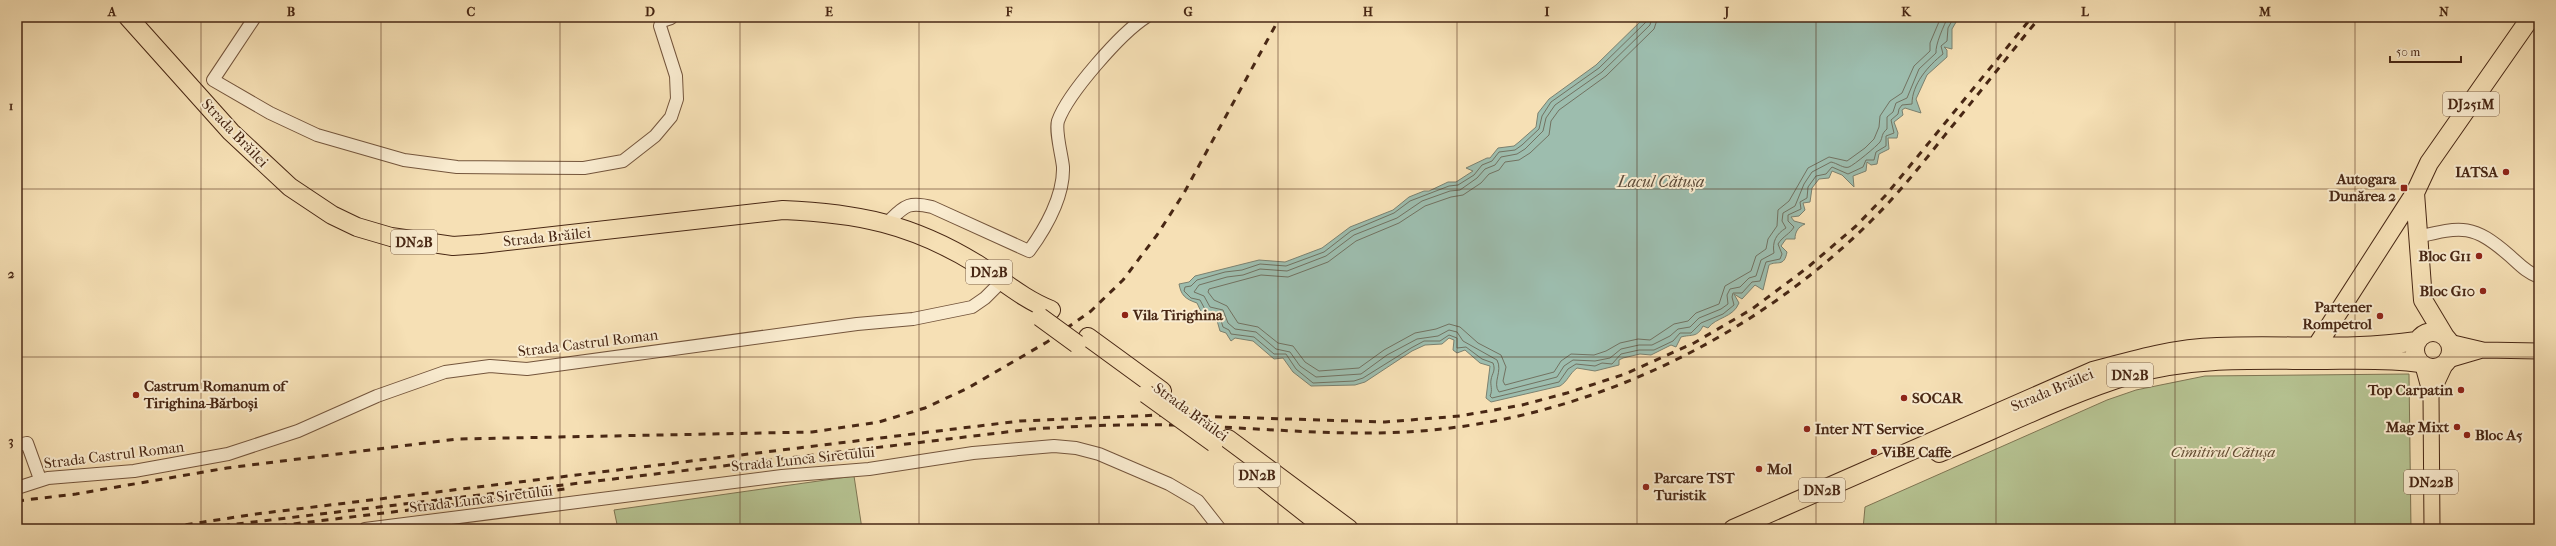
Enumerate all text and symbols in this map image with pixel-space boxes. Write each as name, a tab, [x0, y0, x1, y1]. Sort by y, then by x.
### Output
text: A	[107, 4, 117, 19]
text: B	[287, 4, 296, 19]
text: C	[467, 4, 476, 19]
text: D	[645, 4, 655, 19]
text: E	[825, 4, 833, 19]
text: F	[1005, 4, 1013, 19]
text: G	[1183, 4, 1193, 19]
text: H	[1363, 4, 1374, 19]
text: I	[1544, 4, 1550, 19]
text: J	[1723, 4, 1730, 20]
text: K	[1901, 4, 1912, 19]
text: L	[2081, 4, 2090, 19]
text: M	[2258, 4, 2271, 19]
text: N	[2439, 4, 2449, 19]
scale bar	[2390, 38, 2461, 64]
text: 50 m	[2396, 45, 2420, 59]
road number: DJ251M	[2443, 92, 2499, 116]
street label: Strada Brăilei	[198, 95, 272, 171]
text: 1	[9, 98, 14, 113]
place label: IATSA	[2455, 163, 2499, 181]
marker: IATSA	[2501, 167, 2511, 177]
place label: Autogara Dunărea 2	[2329, 170, 2397, 205]
water label: Lacul Cătușa	[1617, 172, 1704, 192]
marker: Autogara Dunărea 2	[2399, 183, 2409, 193]
street label: Strada Brăilei	[502, 223, 592, 251]
road number: DN2B	[391, 230, 437, 254]
place label: Bloc G11	[2418, 247, 2471, 265]
marker: Bloc G11	[2474, 251, 2484, 261]
road number: DN2B	[966, 260, 1012, 284]
text: 2	[8, 266, 15, 281]
place label: Bloc G10	[2420, 282, 2475, 300]
marker: Bloc G10	[2478, 286, 2488, 296]
place label: Partener Rompetrol	[2302, 298, 2373, 333]
place label: Vila Tirighina	[1132, 306, 1224, 324]
marker: Vila Tirighina	[1120, 310, 1130, 320]
marker: Partener Rompetrol	[2375, 311, 2385, 321]
street label: Strada Castrul Roman	[517, 325, 659, 361]
road number: DN2B	[2107, 363, 2153, 387]
street label: Strada Brăilei	[2008, 364, 2097, 416]
place label: Castrum Romanum of Tirighina-Bărboși	[143, 377, 289, 412]
street label: Strada Brăilei	[1150, 379, 1232, 446]
place label: Top Carpatin	[2367, 381, 2453, 399]
marker: Top Carpatin	[2456, 385, 2466, 395]
place label: SOCAR	[1912, 389, 1963, 407]
marker: Castrum Romanum of Tirighina-Bărboși	[131, 390, 141, 400]
marker: SOCAR	[1899, 393, 1909, 403]
place label: Mag Mixt	[2385, 418, 2450, 436]
place label: Inter NT Service	[1815, 420, 1925, 438]
marker: Mag Mixt	[2452, 422, 2462, 432]
marker: Inter NT Service	[1802, 424, 1812, 434]
place label: Bloc A5	[2475, 426, 2523, 444]
marker: Bloc A5	[2462, 430, 2472, 440]
text: 3	[8, 433, 14, 449]
street label: Strada Castrul Roman	[43, 437, 185, 473]
street label: Strada Lunca Siretului	[730, 442, 876, 475]
place label: ViBE Caffe	[1881, 443, 1952, 461]
park label: Cimitirul Cătușa	[2171, 443, 2275, 461]
marker: ViBE Caffe	[1869, 447, 1879, 457]
place label: Mol	[1766, 460, 1793, 478]
road number: DN2B	[1234, 463, 1280, 487]
marker: Mol	[1754, 464, 1764, 474]
place label: Parcare TST Turistik	[1653, 469, 1736, 504]
road number: DN22B	[2404, 470, 2458, 494]
road number: DN2B	[1799, 478, 1845, 502]
street label: Strada Lunca Siretului	[408, 481, 554, 517]
marker: Parcare TST Turistik	[1641, 482, 1651, 492]

